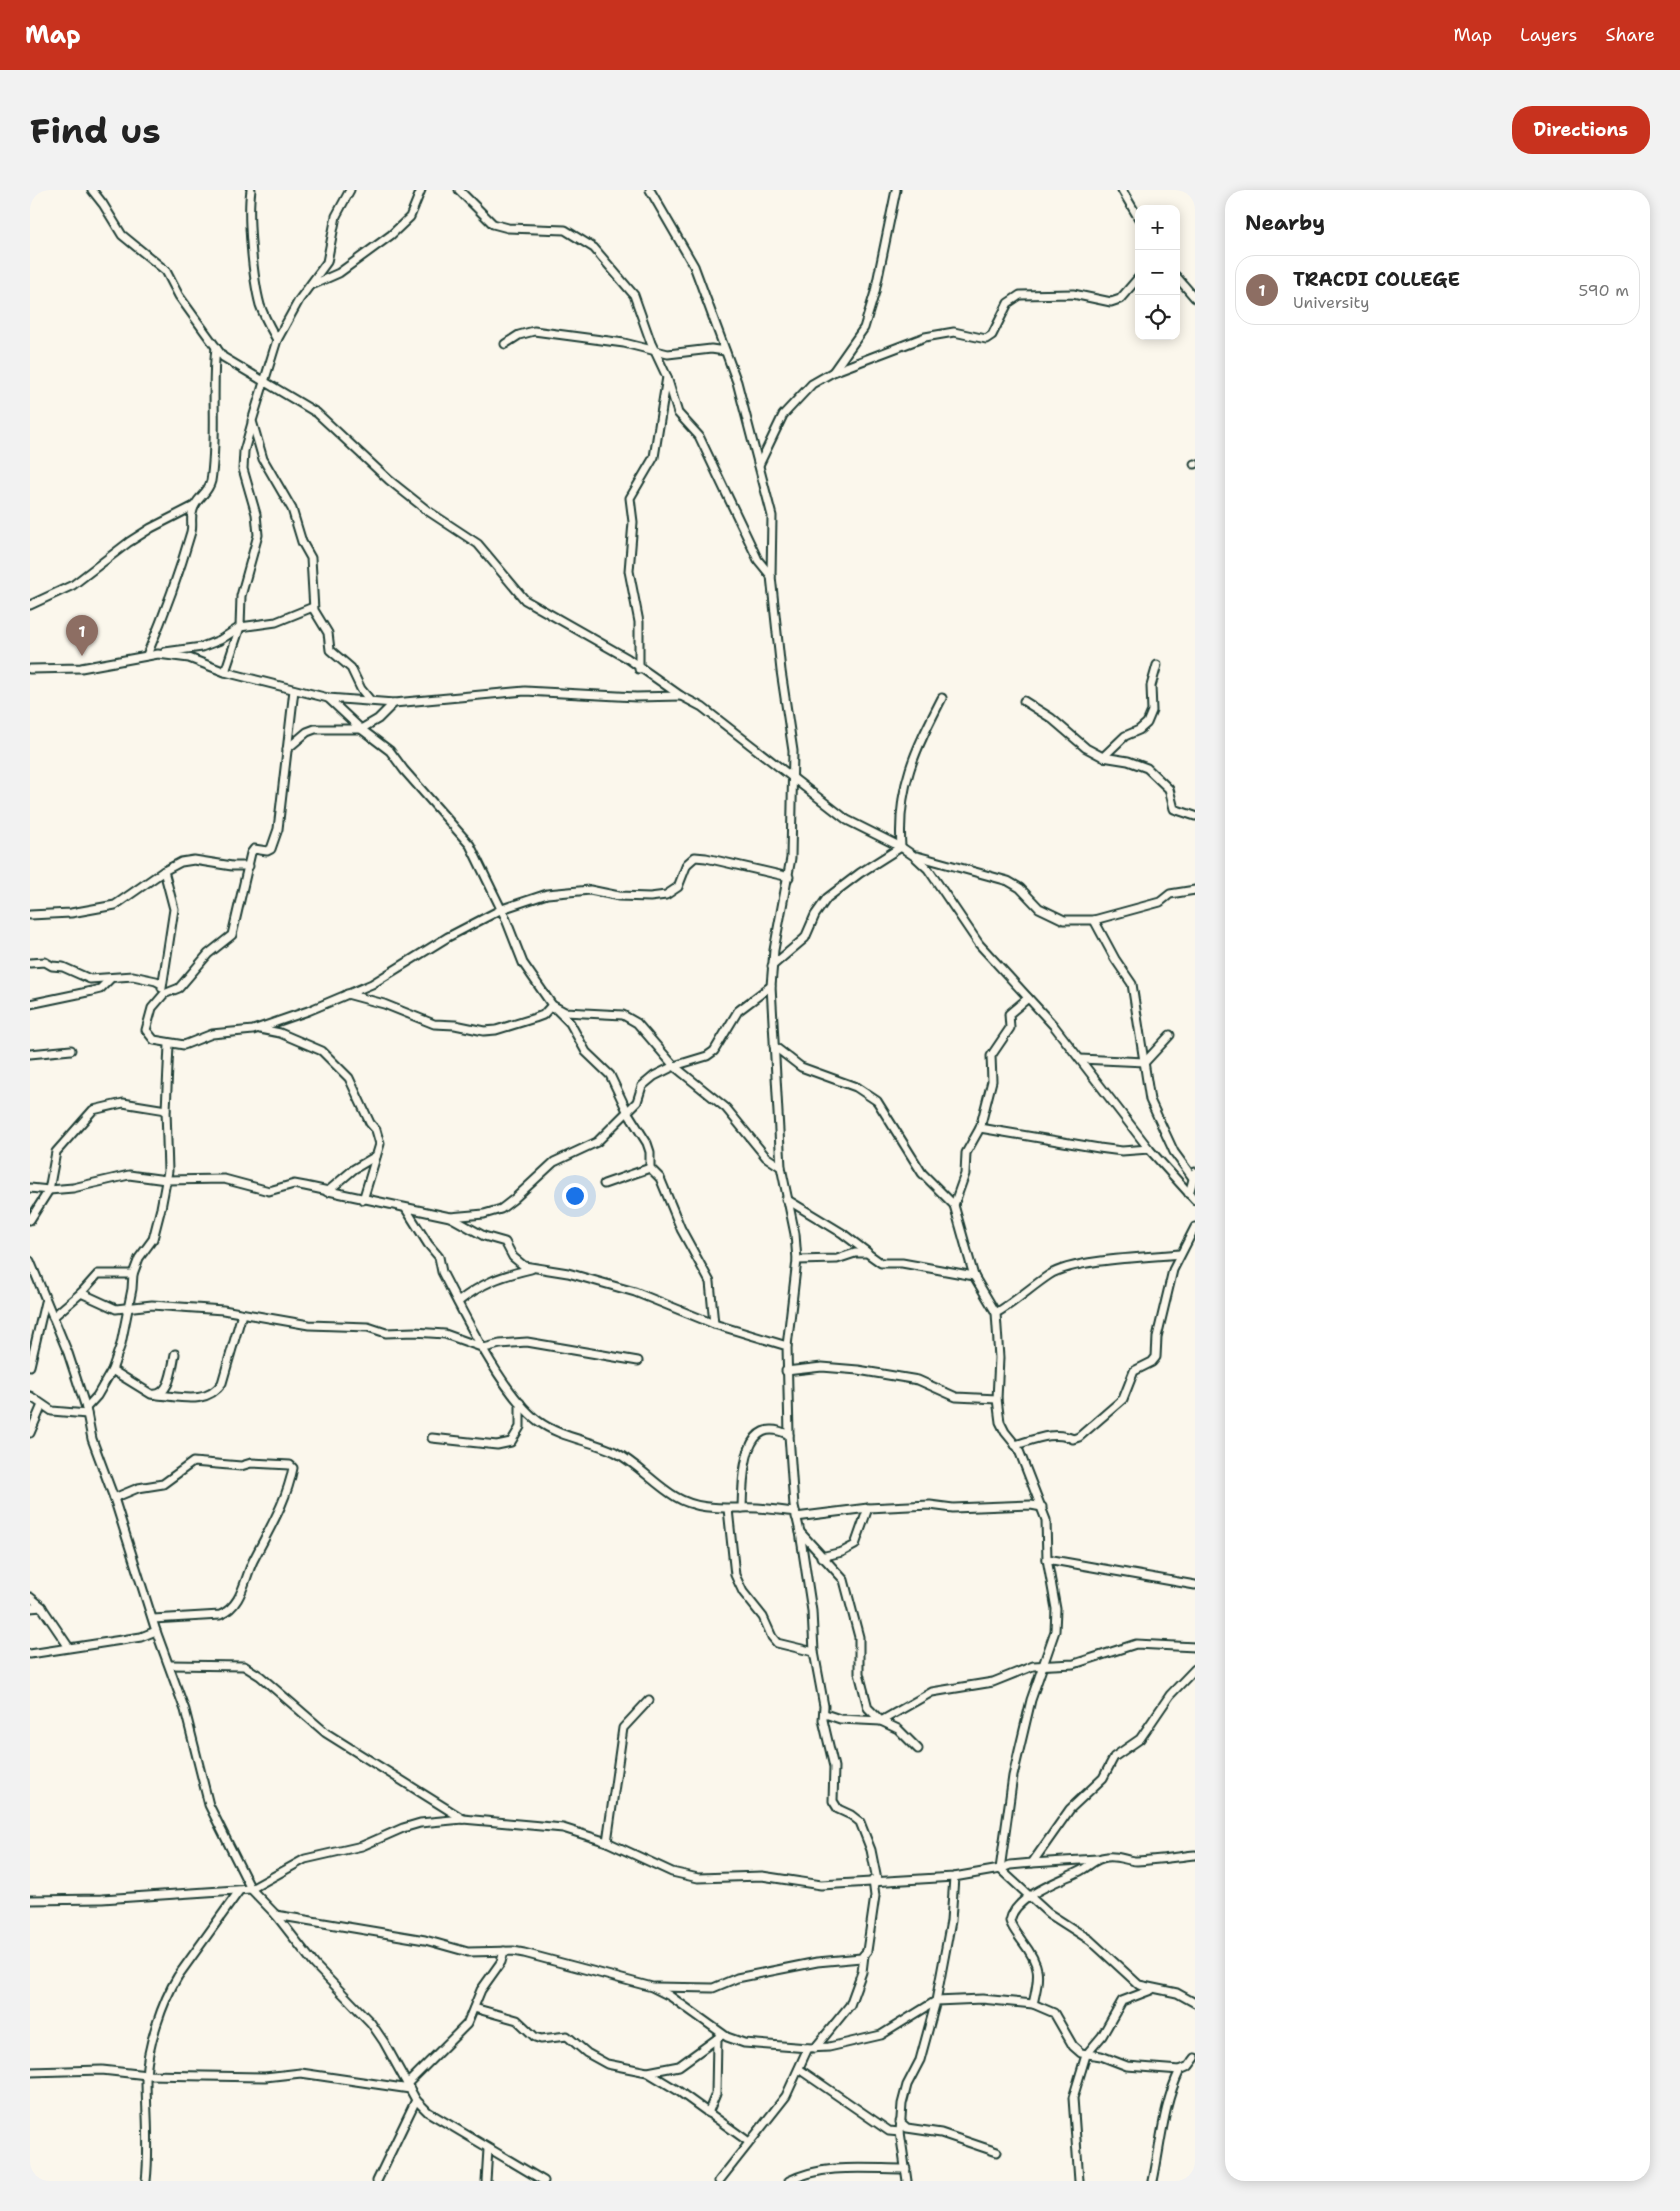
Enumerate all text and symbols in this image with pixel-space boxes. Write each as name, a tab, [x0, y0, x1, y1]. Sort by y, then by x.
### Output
text: Map	[25, 19, 81, 51]
text: Map	[1454, 23, 1492, 47]
text: Layers	[1520, 23, 1577, 47]
text: Share	[1605, 23, 1655, 47]
button: Directions	[1512, 106, 1650, 154]
text: Find us	[30, 107, 161, 154]
map controls	[1135, 205, 1180, 340]
button: +	[1135, 205, 1180, 250]
text: Nearby	[1245, 209, 1325, 237]
button: −	[1135, 250, 1180, 295]
text: TRACDI COLLEGE	[1293, 267, 1460, 292]
text: 1	[1258, 280, 1266, 301]
text: 590 m	[1579, 280, 1629, 301]
text: University	[1293, 292, 1369, 313]
button: locate	[1135, 295, 1180, 340]
pin: 1	[66, 615, 98, 656]
your location	[562, 1183, 588, 1209]

